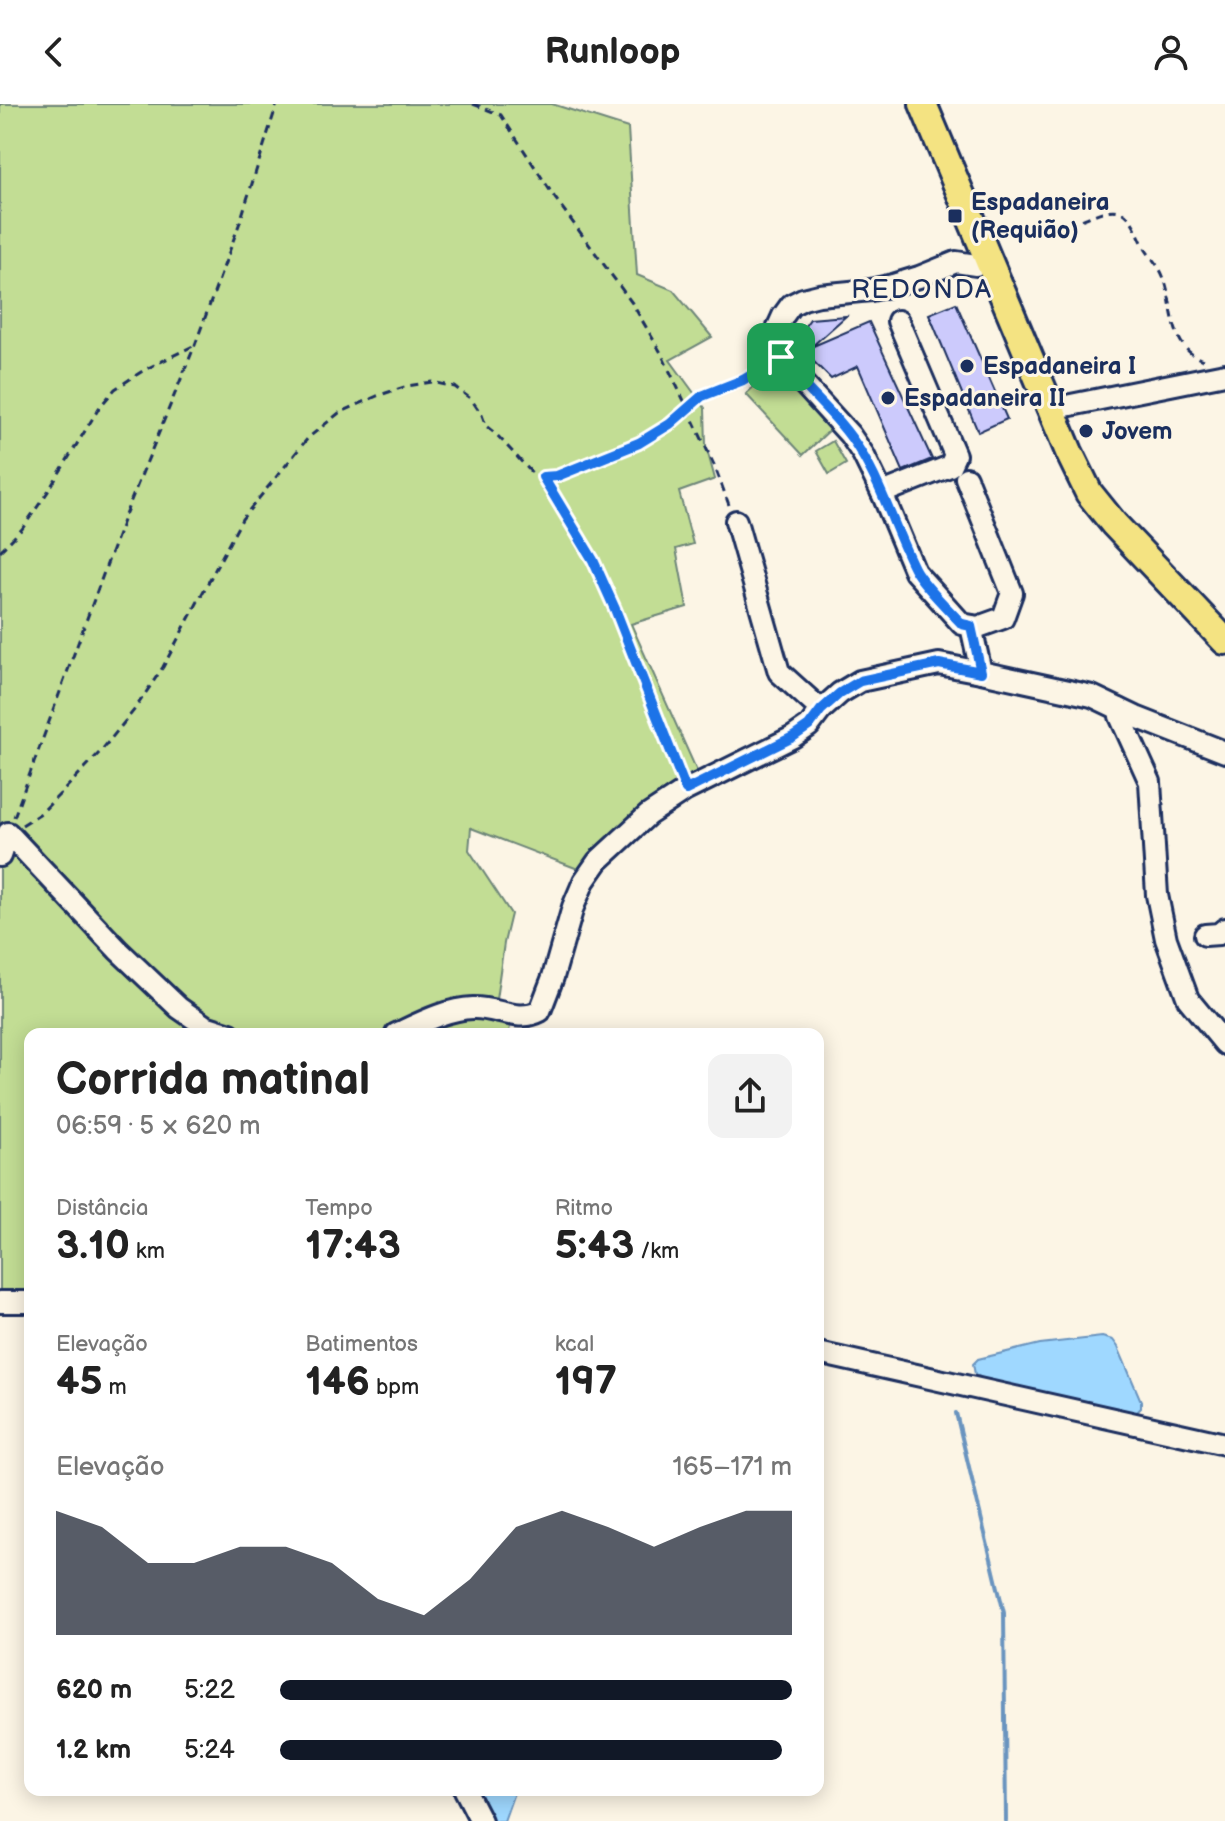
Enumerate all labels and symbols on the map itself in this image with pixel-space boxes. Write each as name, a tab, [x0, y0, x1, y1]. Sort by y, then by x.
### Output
place label: Espadaneira (Requião)	[971, 188, 1110, 245]
marker: Espadaneira (Requião)	[946, 207, 964, 225]
district label: REDONDA	[851, 275, 993, 306]
pin	[747, 323, 815, 391]
place label: Espadaneira I	[983, 352, 1136, 381]
marker: Espadaneira I	[958, 357, 976, 375]
place label: Espadaneira II	[904, 384, 1065, 413]
marker: Espadaneira II	[879, 389, 897, 407]
place label: Jovem	[1102, 417, 1173, 446]
marker: Jovem	[1077, 422, 1095, 440]

